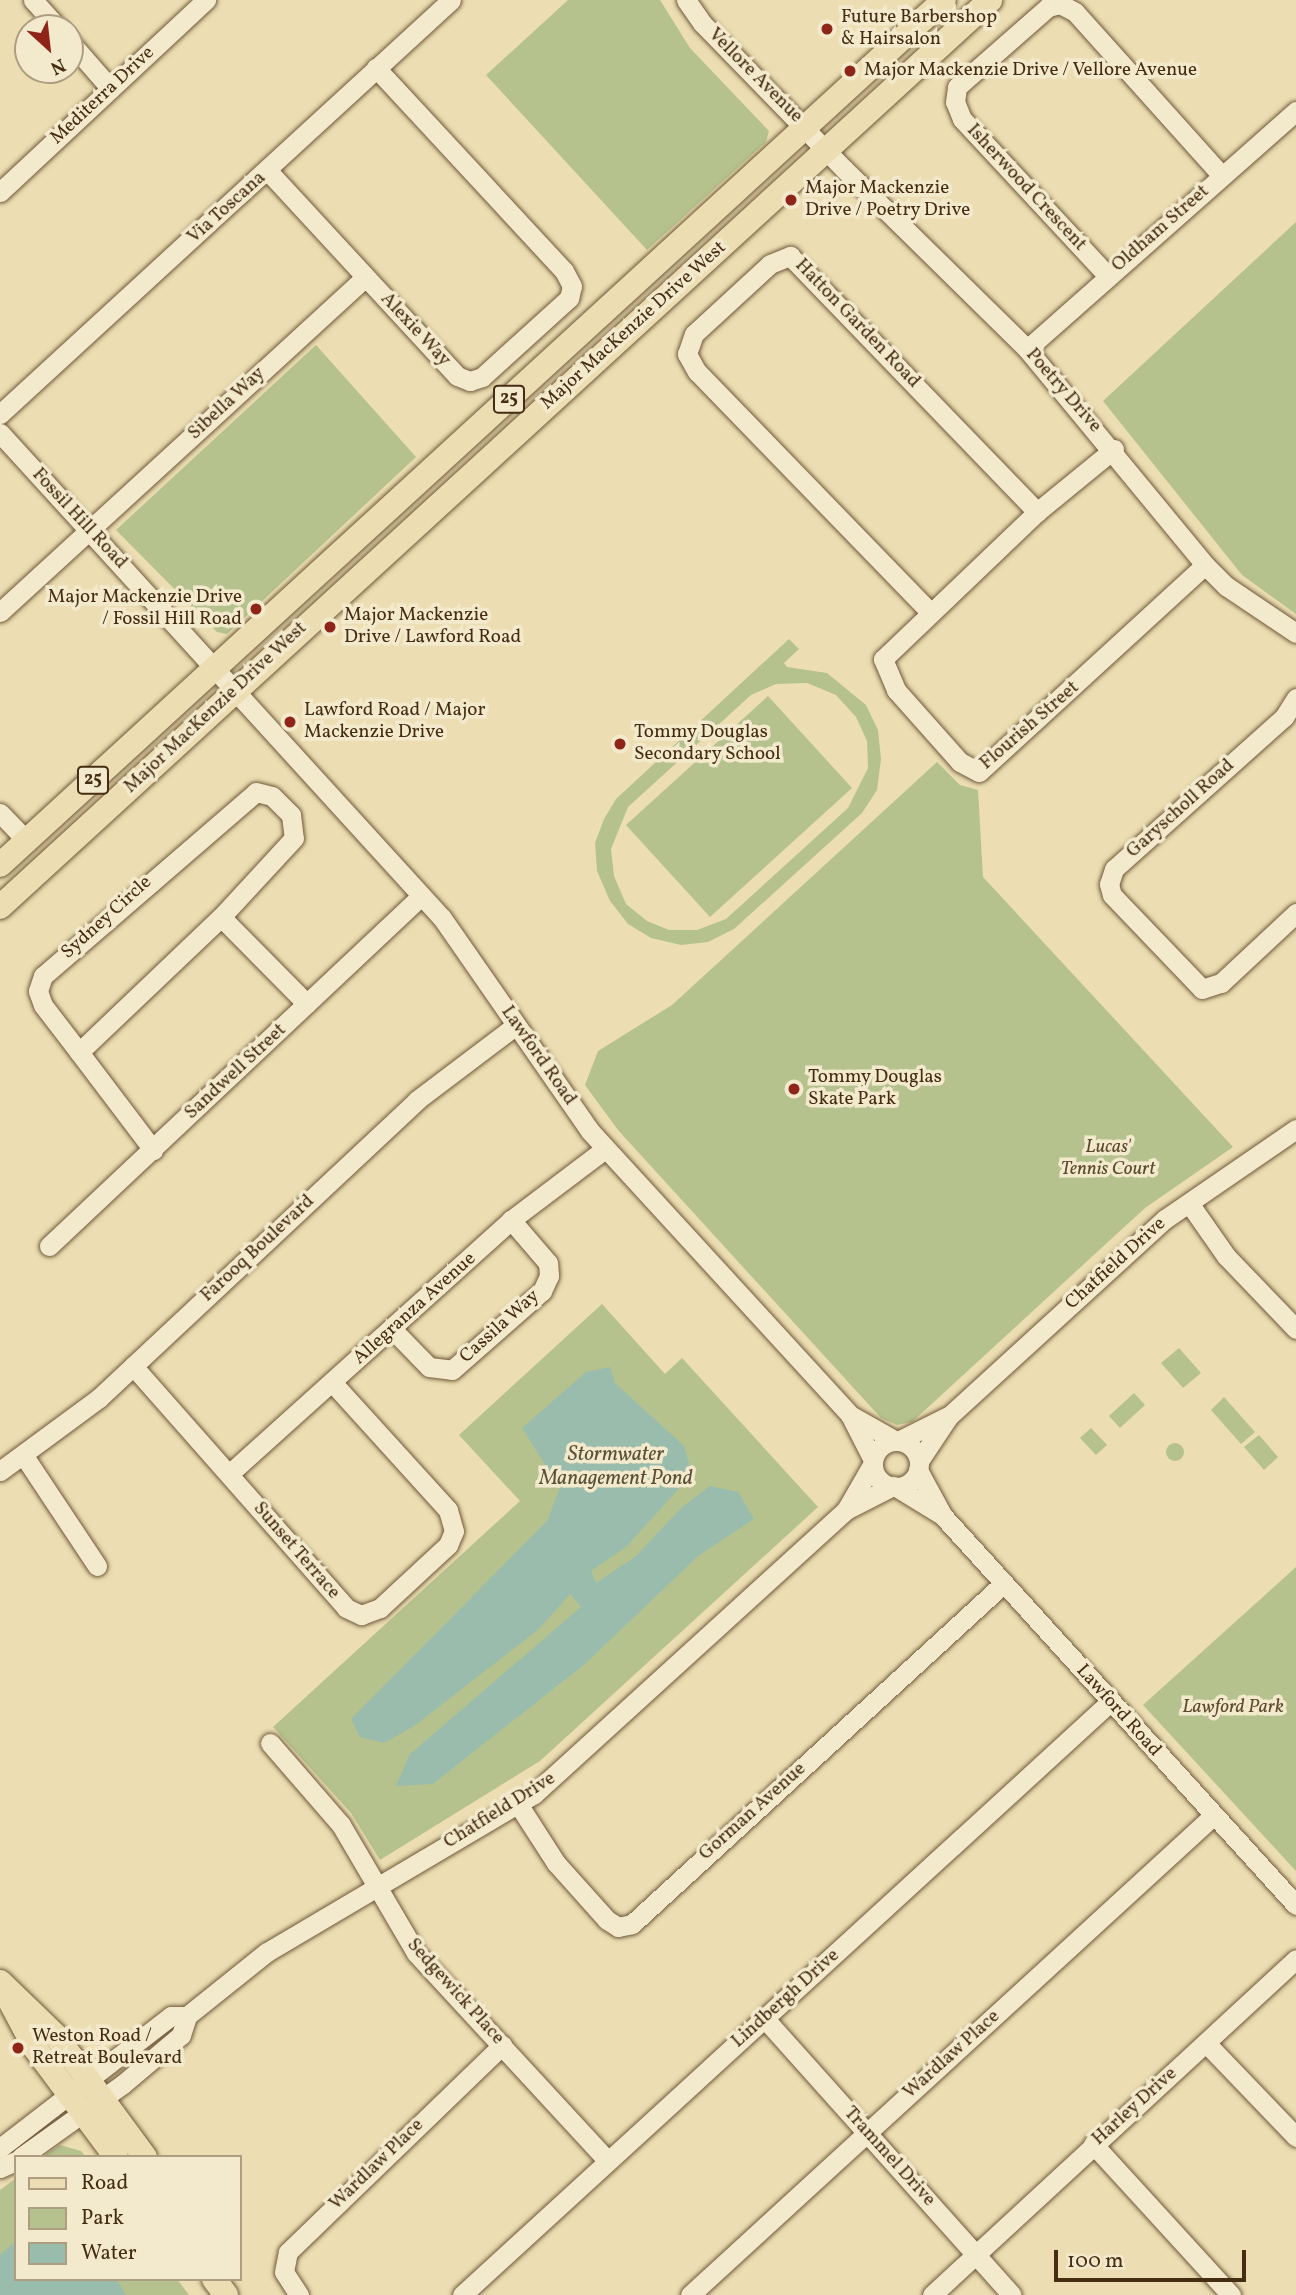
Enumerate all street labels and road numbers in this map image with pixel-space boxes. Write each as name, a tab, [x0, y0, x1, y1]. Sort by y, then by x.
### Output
street label: Vellore Avenue	[703, 24, 807, 128]
street label: Mediterra Drive	[46, 42, 160, 150]
street label: Isherwood Crescent	[961, 120, 1091, 256]
street label: Via Toscana	[183, 167, 271, 249]
street label: Oldham Street	[1108, 181, 1214, 277]
street label: Major MacKenzie Drive West	[536, 237, 732, 415]
street label: Hatton Garden Road	[789, 255, 925, 393]
street label: Alexie Way	[375, 288, 455, 372]
street label: Poetry Drive	[1020, 344, 1106, 438]
street label: Sibella Way	[184, 363, 270, 445]
road number: 25	[491, 384, 526, 414]
street label: Fossil Hill Road	[27, 464, 131, 574]
street label: Major MacKenzie Drive West	[120, 617, 312, 799]
street label: Flourish Street	[976, 677, 1084, 775]
street label: Garyscholl Road	[1122, 755, 1240, 863]
road number: 25	[76, 766, 110, 794]
street label: Sydney Circle	[57, 871, 157, 965]
street label: Lawford Road	[495, 1002, 581, 1110]
street label: Sandwell Street	[181, 1019, 291, 1125]
street label: Farooq Boulevard	[197, 1191, 319, 1307]
street label: Chatfield Drive	[1061, 1213, 1171, 1315]
street label: Allegranza Avenue	[349, 1248, 481, 1370]
street label: Cassila Way	[455, 1285, 545, 1369]
street label: Sunset Terrace	[247, 1498, 345, 1604]
street label: Lawford Road	[1071, 1660, 1165, 1762]
street label: Gorman Avenue	[695, 1758, 811, 1866]
street label: Chatfield Drive	[440, 1768, 560, 1854]
street label: Sedgewick Place	[401, 1934, 509, 2050]
street label: Lindbergh Drive	[727, 1945, 845, 2053]
street label: Wardlaw Place	[899, 2006, 1005, 2104]
street label: Harley Drive	[1088, 2063, 1182, 2151]
street label: Trammel Drive	[838, 2102, 940, 2212]
street label: Wardlaw Place	[325, 2114, 429, 2216]

